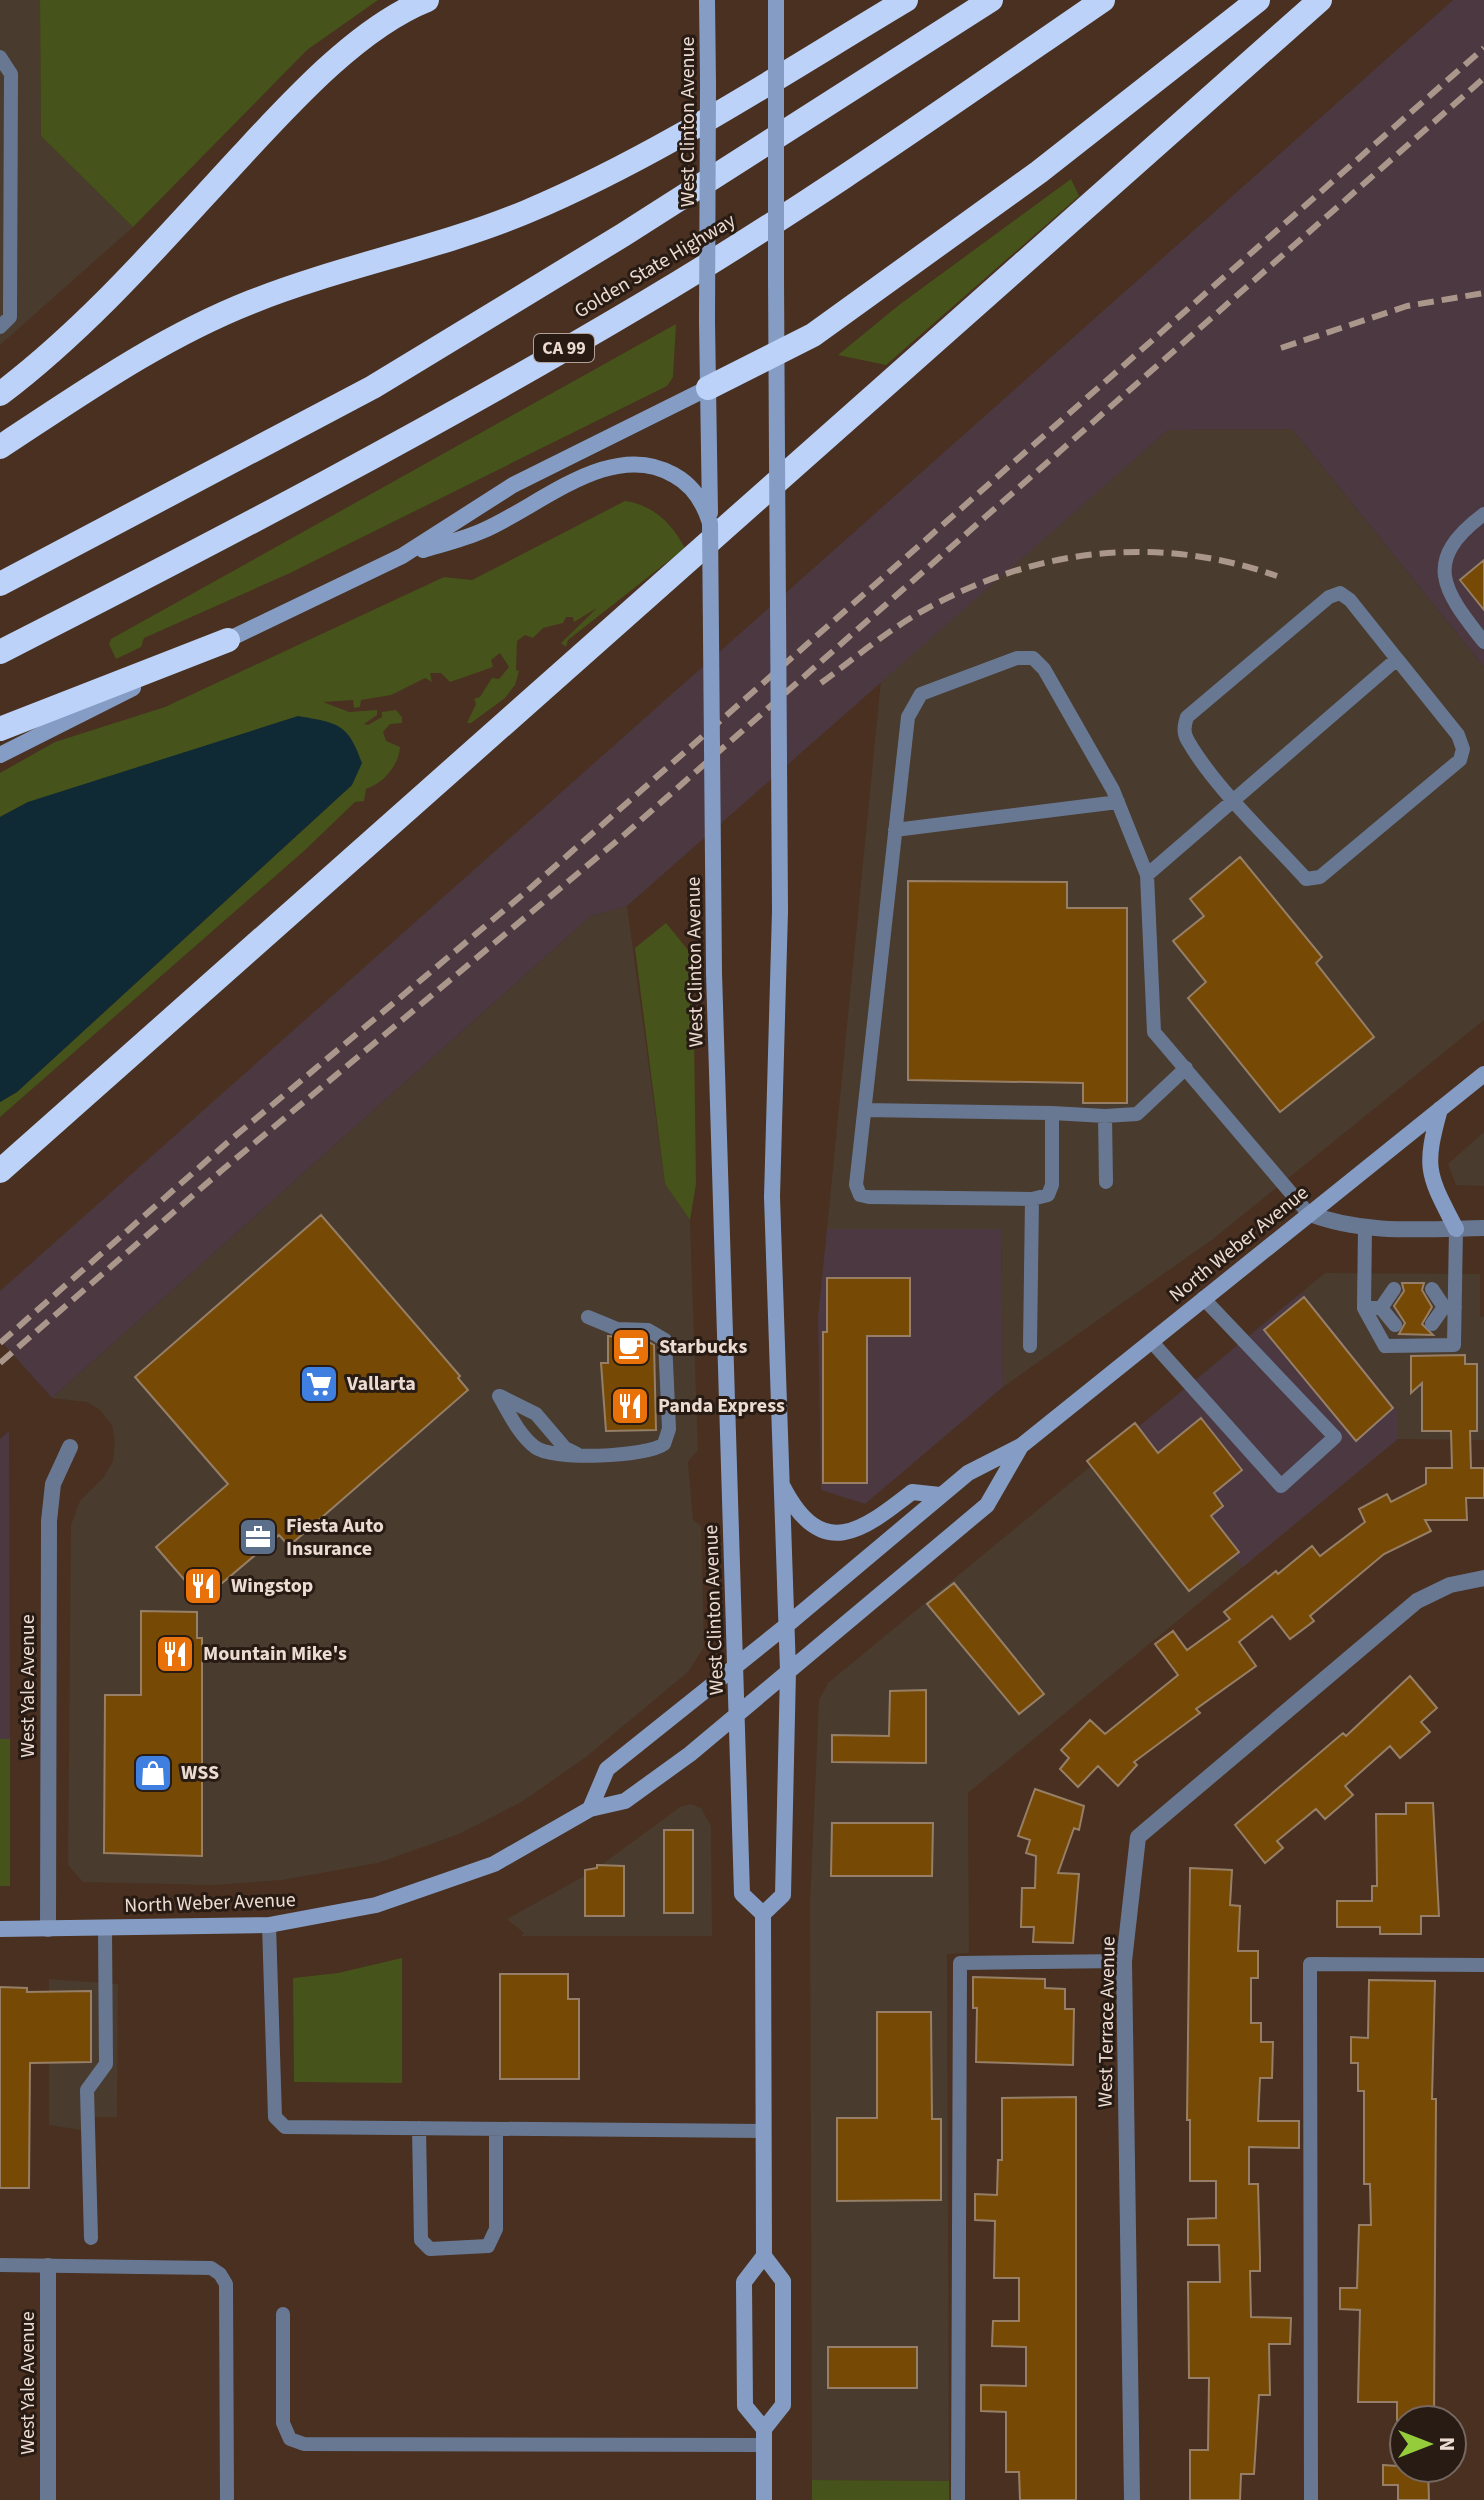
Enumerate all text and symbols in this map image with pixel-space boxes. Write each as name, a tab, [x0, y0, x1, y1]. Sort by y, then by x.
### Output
street label: West Clinton Avenue	[674, 37, 702, 207]
street label: Golden State Highway	[569, 206, 741, 325]
road number: CA 99	[534, 334, 594, 362]
street label: West Clinton Avenue	[680, 876, 710, 1048]
street label: North Weber Avenue	[1164, 1179, 1315, 1309]
cafe icon: Starbucks	[610, 1326, 652, 1368]
place label: Starbucks	[659, 1333, 747, 1361]
supermarket icon: Vallarta	[298, 1363, 340, 1405]
place label: Vallarta	[346, 1370, 416, 1398]
restaurant icon: Panda Express	[609, 1385, 651, 1427]
place label: Panda Express	[658, 1392, 785, 1420]
place label: Fiesta Auto Insurance	[286, 1512, 384, 1563]
office icon: Fiesta Auto Insurance	[237, 1516, 279, 1558]
street label: West Clinton Avenue	[697, 1524, 731, 1696]
restaurant icon: Wingstop	[182, 1565, 224, 1607]
place label: Wingstop	[231, 1572, 313, 1600]
street label: West Yale Avenue	[14, 1614, 42, 1758]
restaurant icon: Mountain Mike's	[154, 1633, 196, 1675]
place label: Mountain Mike's	[203, 1640, 347, 1668]
shop icon: WSS	[132, 1752, 174, 1794]
place label: WSS	[181, 1759, 219, 1787]
street label: North Weber Avenue	[124, 1886, 296, 1920]
street label: West Terrace Avenue	[1092, 1936, 1122, 2108]
street label: West Yale Avenue	[14, 2311, 42, 2455]
north arrow	[1388, 2404, 1468, 2484]
text: N	[1431, 2437, 1463, 2451]

